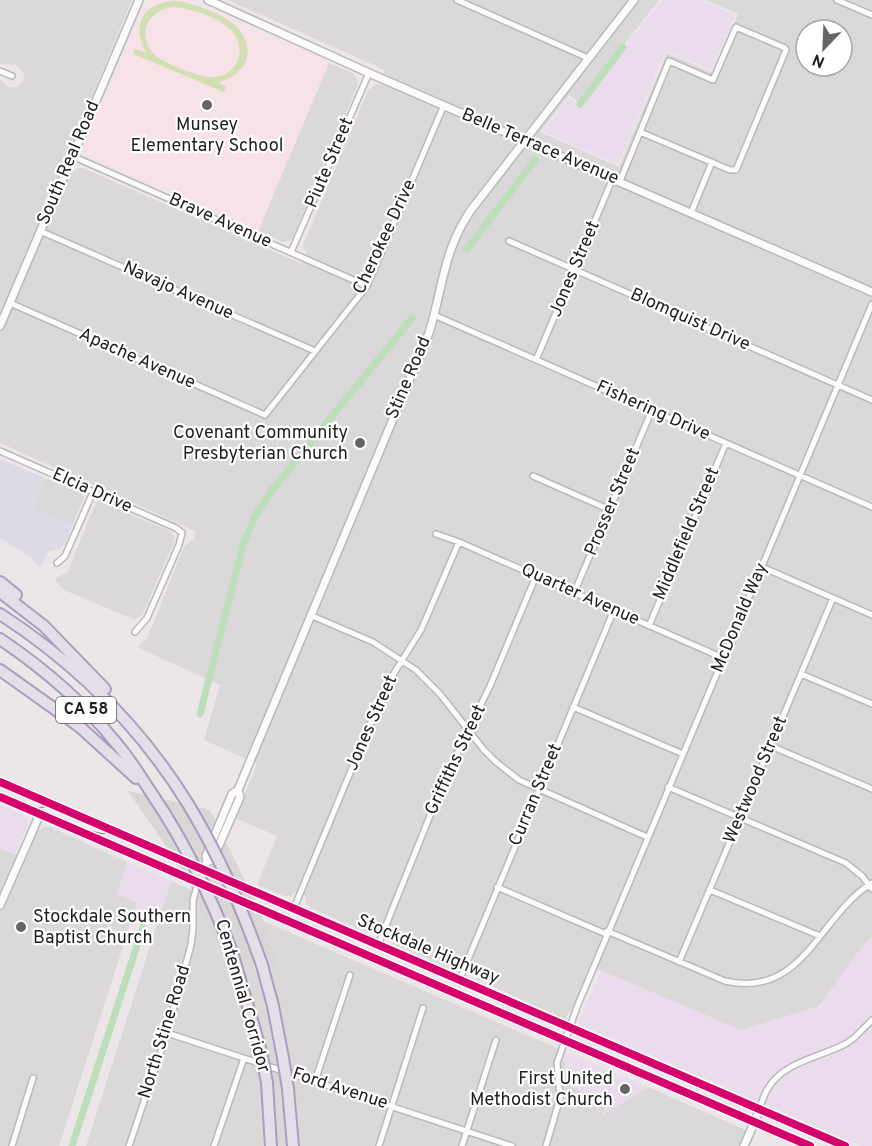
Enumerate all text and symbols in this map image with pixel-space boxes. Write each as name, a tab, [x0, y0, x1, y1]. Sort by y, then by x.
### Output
north arrow	[794, 18, 854, 78]
text: N	[810, 49, 828, 71]
street label: South Real Road	[32, 97, 106, 229]
marker: Munsey Elementary School	[200, 98, 214, 112]
street label: Belle Terrace Avenue	[458, 103, 622, 191]
place label: Munsey Elementary School	[131, 114, 283, 158]
street label: Piute Street	[301, 114, 359, 212]
street label: Cherokee Drive	[348, 176, 422, 298]
street label: Brave Avenue	[165, 188, 275, 254]
street label: Jones Street	[545, 218, 605, 320]
street label: Navajo Avenue	[119, 256, 237, 326]
street label: Blomquist Drive	[626, 283, 754, 357]
street label: Apache Avenue	[75, 323, 199, 395]
street label: Stine Road	[381, 333, 437, 423]
street label: Fishering Drive	[592, 376, 714, 446]
place label: Covenant Community Presbyterian Church	[173, 422, 348, 466]
marker: Covenant Community Presbyterian Church	[353, 436, 367, 450]
street label: Prosser Street	[580, 445, 646, 559]
street label: Elcia Drive	[48, 463, 136, 519]
street label: Middlefield Street	[649, 464, 725, 604]
street label: Quarter Avenue	[517, 559, 643, 631]
street label: McDonald Way	[706, 559, 774, 677]
street label: Jones Street	[341, 672, 403, 774]
road number: CA 58	[56, 697, 116, 723]
street label: Griffiths Street	[420, 701, 492, 819]
street label: Westwood Street	[719, 713, 793, 847]
street label: Curran Street	[504, 740, 568, 850]
place label: Stockdale Southern Baptist Church	[33, 906, 191, 950]
street label: Stockdale Highway	[353, 910, 503, 990]
street label: Centennial Corridor	[209, 917, 275, 1075]
marker: Stockdale Southern Baptist Church	[14, 920, 28, 934]
street label: North Stine Road	[134, 962, 196, 1102]
street label: Ford Avenue	[289, 1063, 391, 1115]
place label: First United Methodist Church	[470, 1068, 613, 1112]
marker: First United Methodist Church	[618, 1082, 632, 1096]

